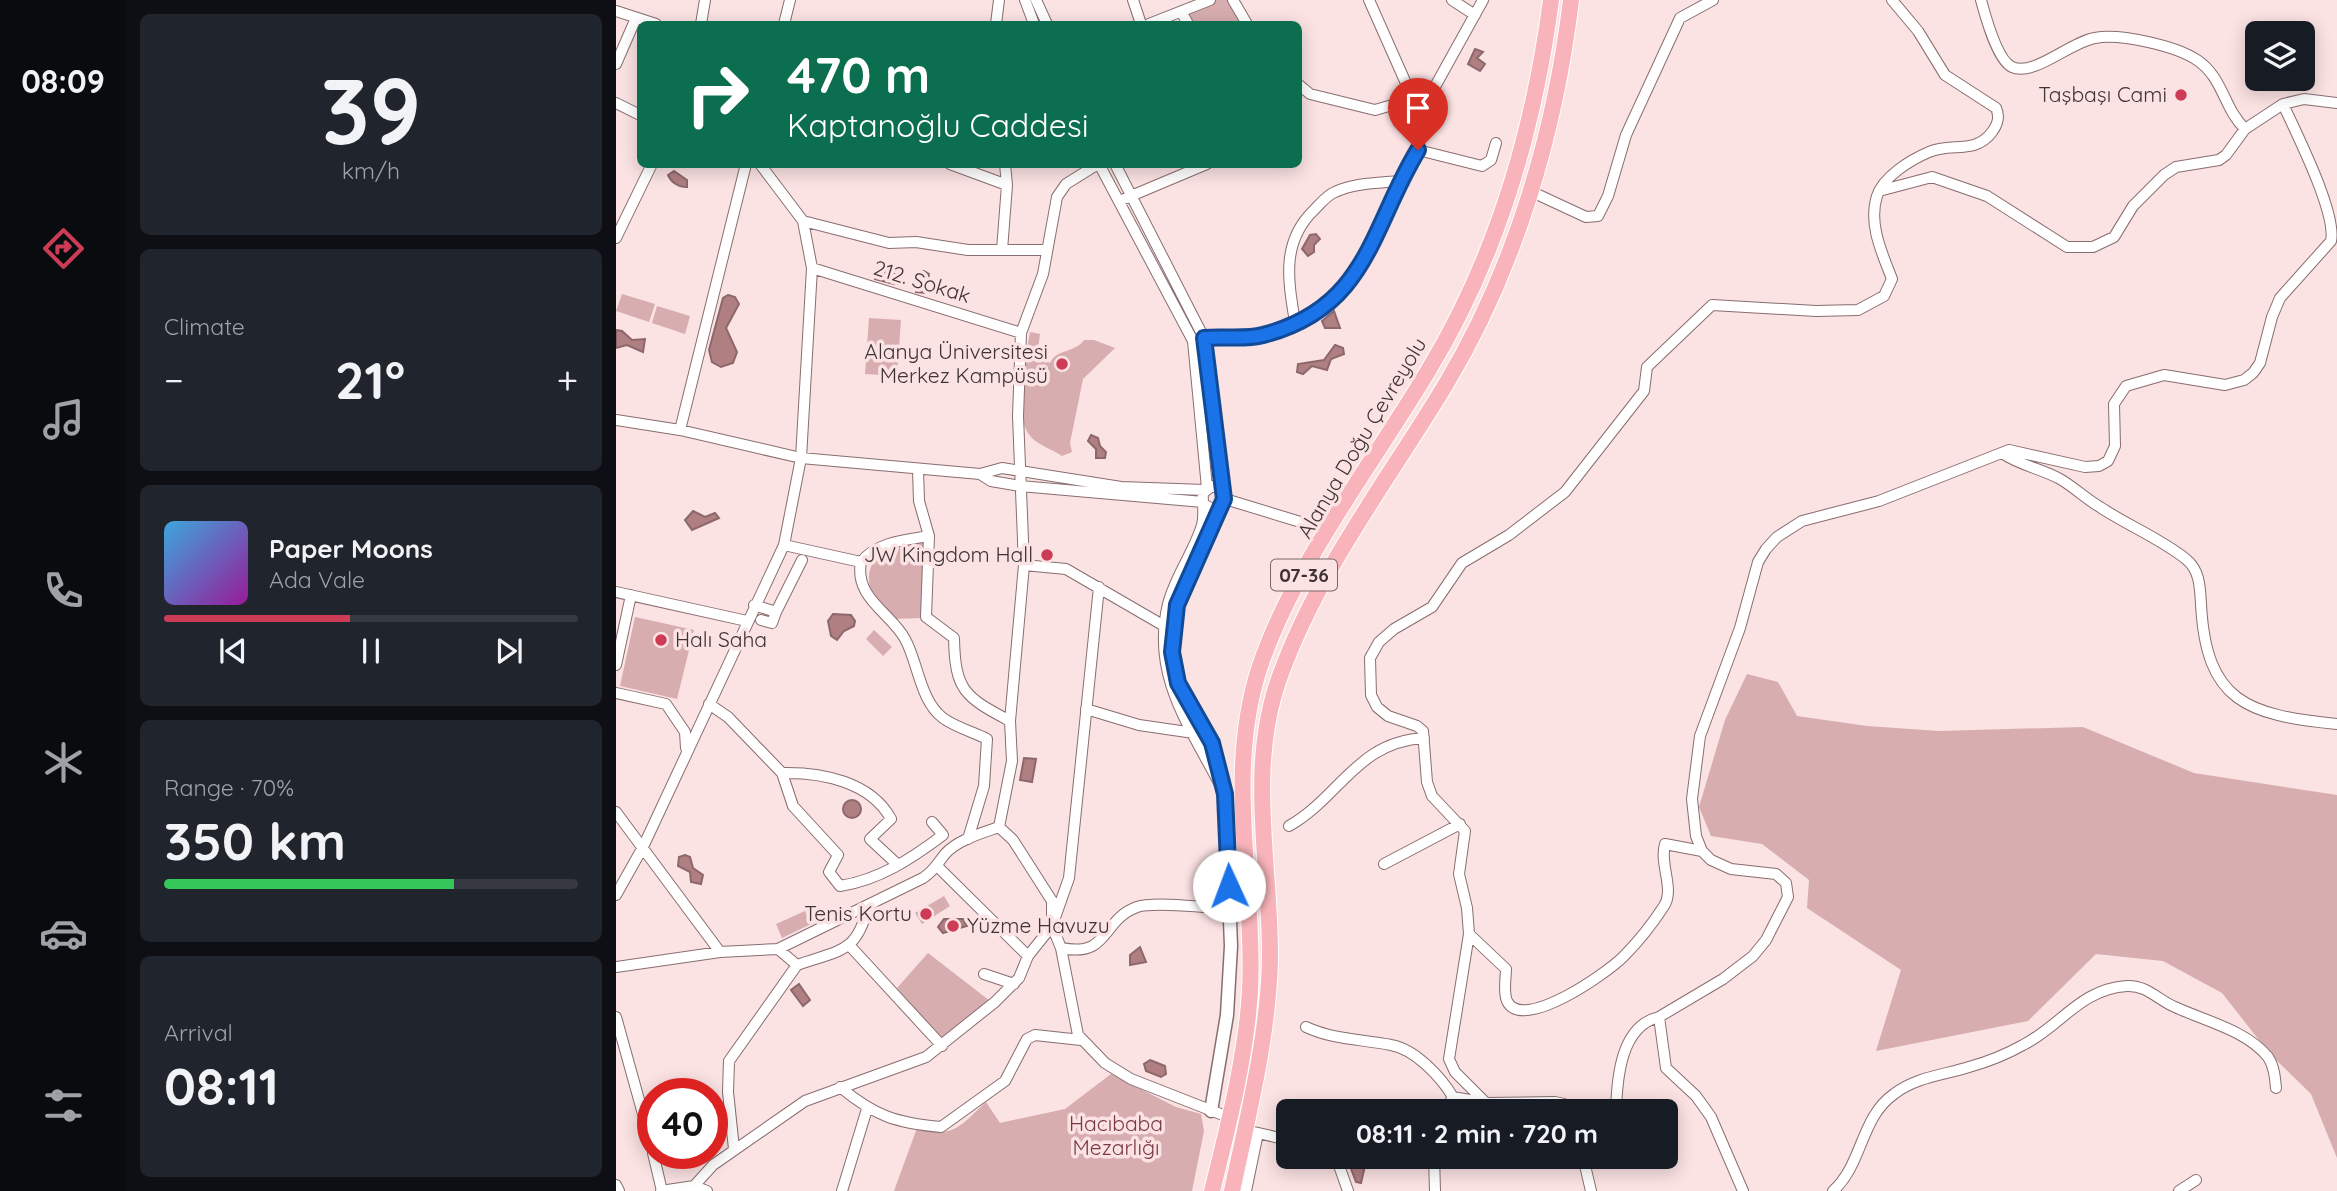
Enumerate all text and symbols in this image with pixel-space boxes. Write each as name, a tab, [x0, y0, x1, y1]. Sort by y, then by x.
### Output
map controls	[2245, 21, 2315, 91]
button: layers	[2245, 21, 2315, 91]
text: 470 m	[787, 44, 930, 105]
icon: right	[672, 49, 763, 140]
text: 39	[321, 53, 421, 167]
text: 08:09	[21, 61, 105, 101]
pin	[1388, 78, 1448, 150]
place label: Taşbaşı Cami	[2038, 81, 2167, 107]
marker: Taşbaşı Cami	[2173, 87, 2189, 103]
icon: arrive	[1399, 89, 1437, 127]
text: Kaptanoğlu Caddesi	[787, 105, 1089, 145]
text: km/h	[342, 156, 400, 185]
icon: directions	[39, 224, 88, 273]
street label: 212. Sokak	[871, 254, 974, 308]
text: Climate	[164, 312, 245, 341]
street label: Alanya Doğu Çevreyolu	[1291, 332, 1431, 543]
place label: Alanya Üniversitesi Merkez Kampüsü	[864, 338, 1048, 388]
text: 21°	[335, 347, 405, 412]
text: −	[164, 356, 184, 404]
text: +	[557, 356, 578, 404]
marker: Alanya Üniversitesi Merkez Kampüsü	[1054, 356, 1070, 372]
icon: music	[39, 395, 88, 444]
text: Paper Moons	[269, 532, 433, 565]
place label: JW Kingdom Hall	[864, 541, 1033, 567]
marker: JW Kingdom Hall	[1039, 547, 1055, 563]
road number: 07-36	[1271, 560, 1337, 590]
text: Ada Vale	[269, 565, 365, 594]
icon: phone	[39, 566, 88, 615]
place label: Halı Saha	[675, 626, 767, 652]
icon: previous	[214, 632, 252, 670]
icon: pause	[352, 632, 390, 670]
icon: next	[490, 632, 528, 670]
marker: Halı Saha	[653, 632, 669, 648]
icon: climate	[39, 738, 88, 787]
text: Range · 70%	[164, 773, 294, 802]
text: 350 km	[164, 808, 346, 873]
position arrow	[1192, 849, 1266, 923]
place label: Tenis Kortu	[804, 900, 912, 926]
marker: Tenis Kortu	[918, 906, 934, 922]
icon: car	[39, 909, 88, 958]
place label: Yüzme Havuzu	[967, 912, 1110, 938]
marker: Yüzme Havuzu	[945, 918, 961, 934]
text: Arrival	[164, 1018, 233, 1047]
text: 08:11	[164, 1053, 279, 1118]
speed limit sign: 40	[637, 1078, 728, 1169]
icon: filters	[39, 1081, 88, 1130]
park label: Hacıbaba Mezarlığı	[1069, 1110, 1163, 1160]
text: 08:11 · 2 min · 720 m	[1356, 1117, 1598, 1150]

